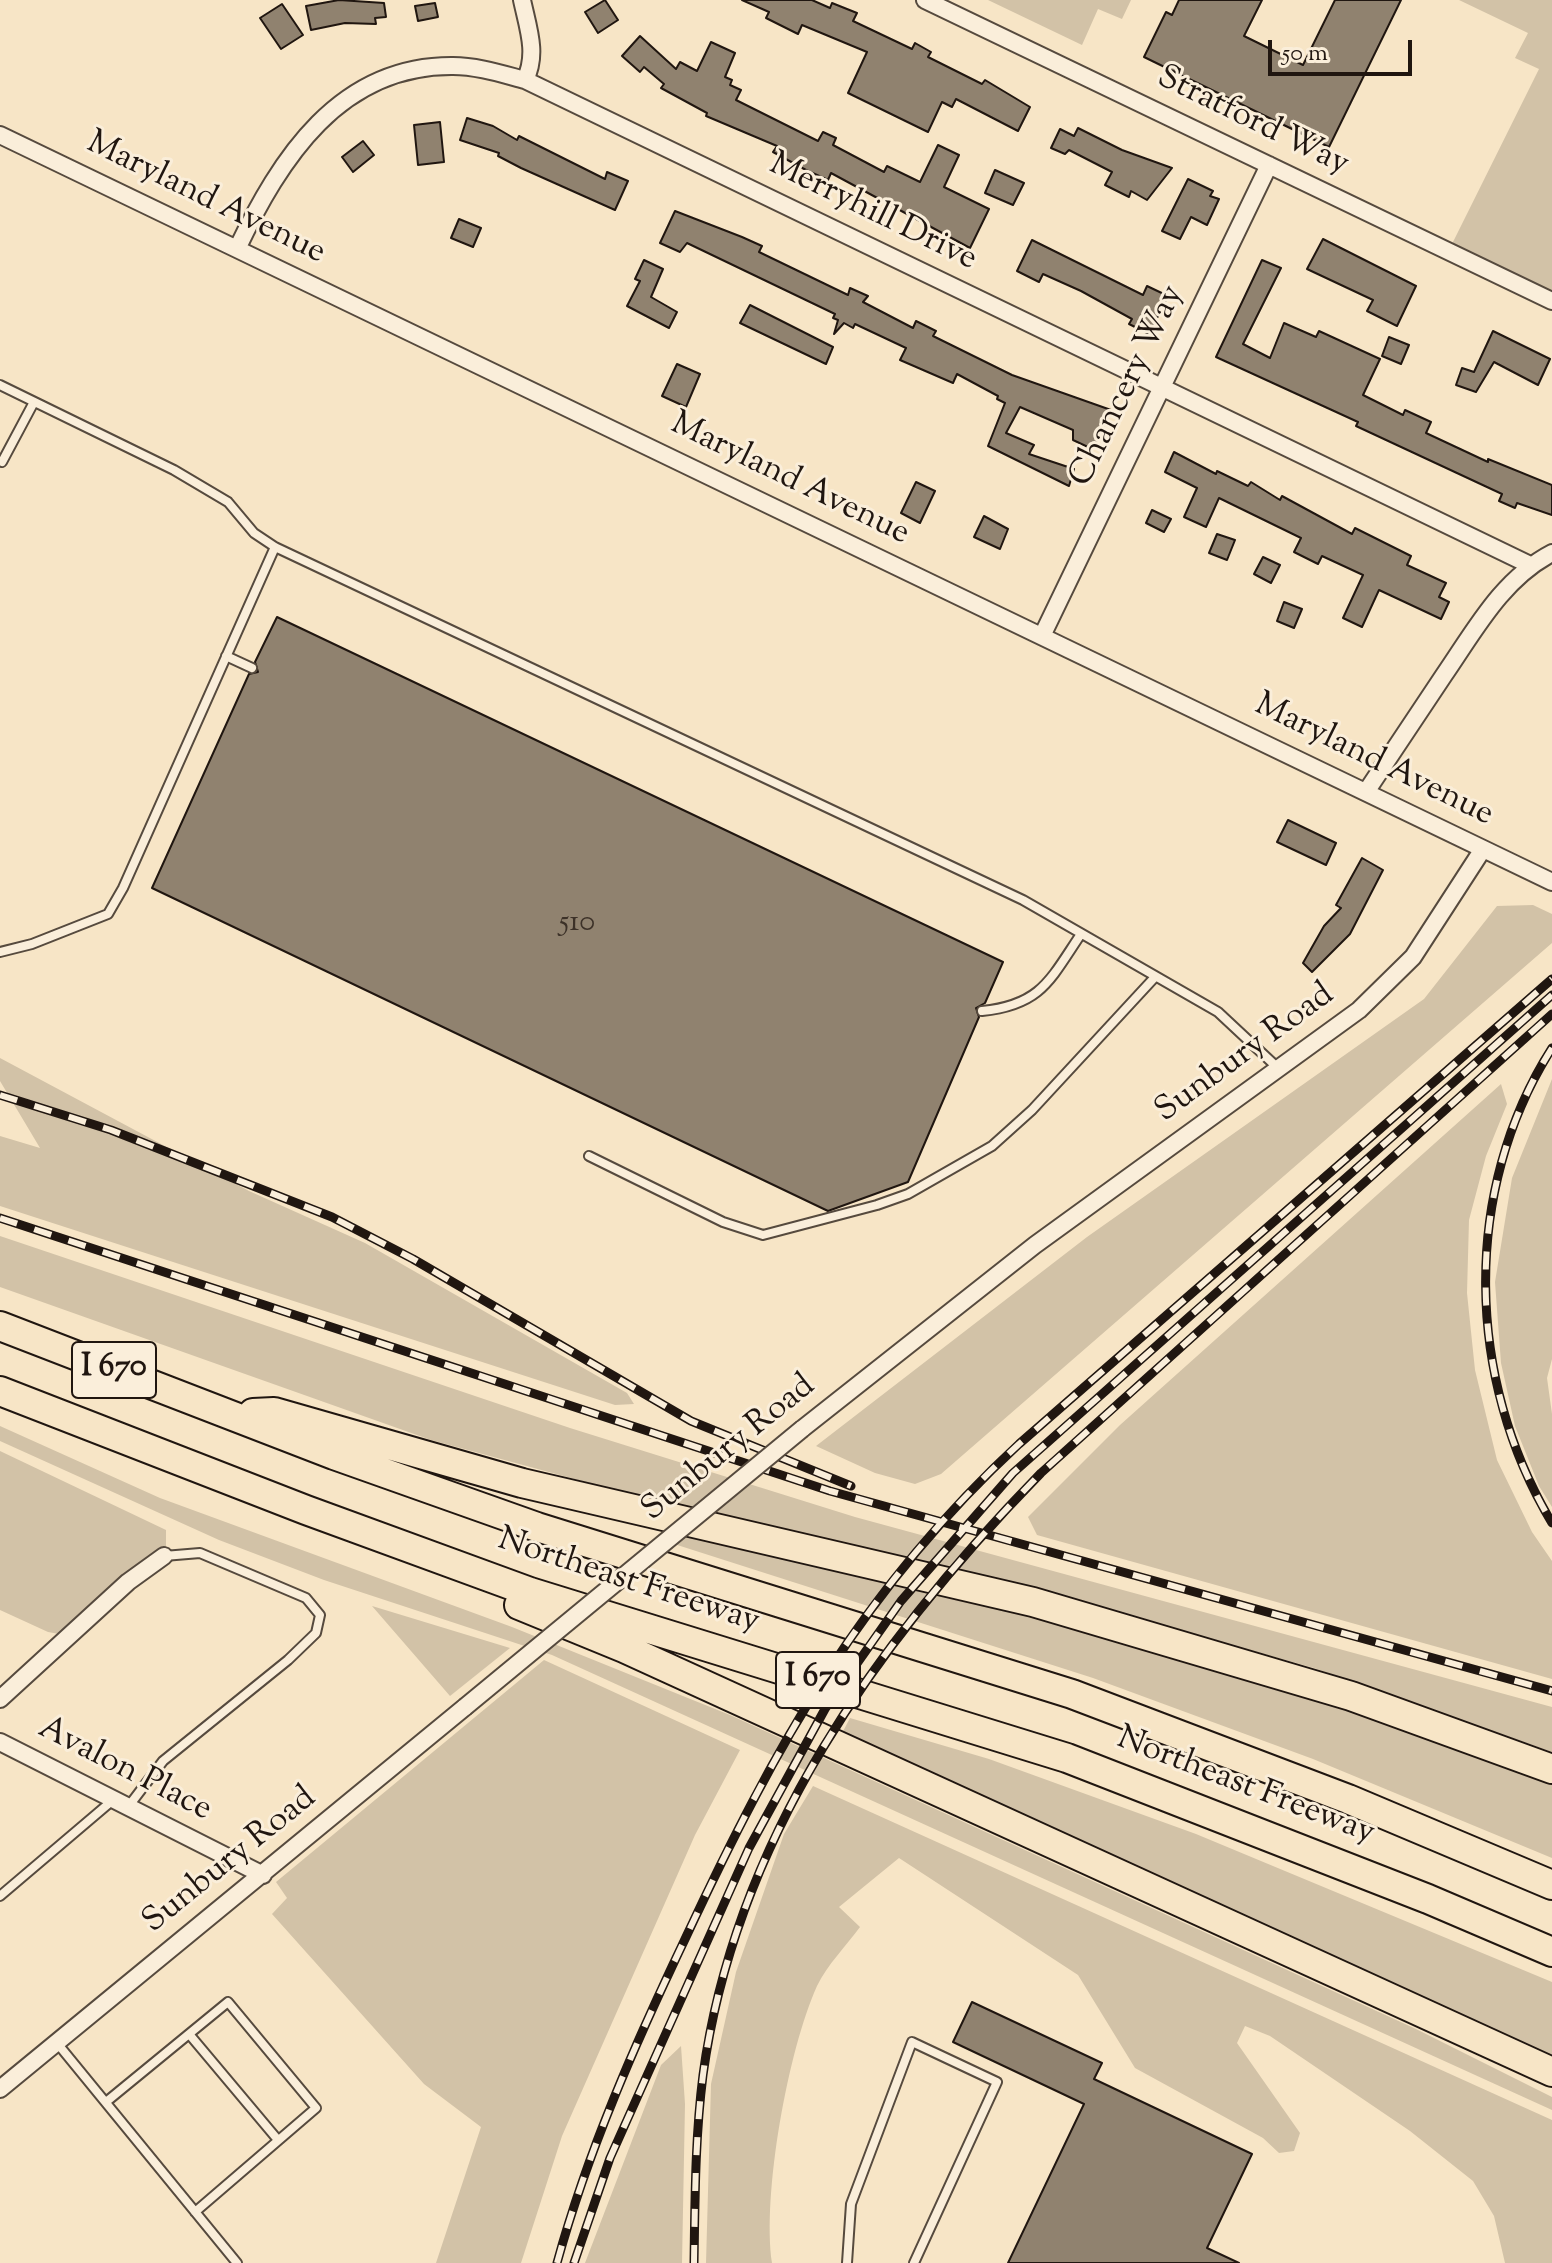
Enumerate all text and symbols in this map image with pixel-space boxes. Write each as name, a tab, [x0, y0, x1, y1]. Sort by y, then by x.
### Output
scale bar	[1272, 24, 1416, 74]
text: 50 m	[1282, 37, 1328, 71]
street label: Stratford Way	[1149, 59, 1355, 187]
street label: Maryland Avenue	[79, 124, 331, 276]
street label: Merryhill Drive	[761, 146, 983, 282]
street label: Chancery Way	[1063, 280, 1195, 494]
street label: Maryland Avenue	[663, 405, 915, 557]
street label: Maryland Avenue	[1247, 686, 1499, 838]
house number: 510	[559, 907, 595, 943]
street label: Sunbury Road	[1149, 976, 1343, 1134]
road number: I 670	[72, 1342, 156, 1398]
street label: Sunbury Road	[635, 1368, 825, 1532]
street label: Northeast Freeway	[492, 1521, 764, 1645]
road number: I 670	[776, 1652, 860, 1708]
street label: Avalon Place	[30, 1710, 218, 1832]
street label: Northeast Freeway	[1110, 1720, 1380, 1856]
street label: Sunbury Road	[136, 1780, 326, 1944]

